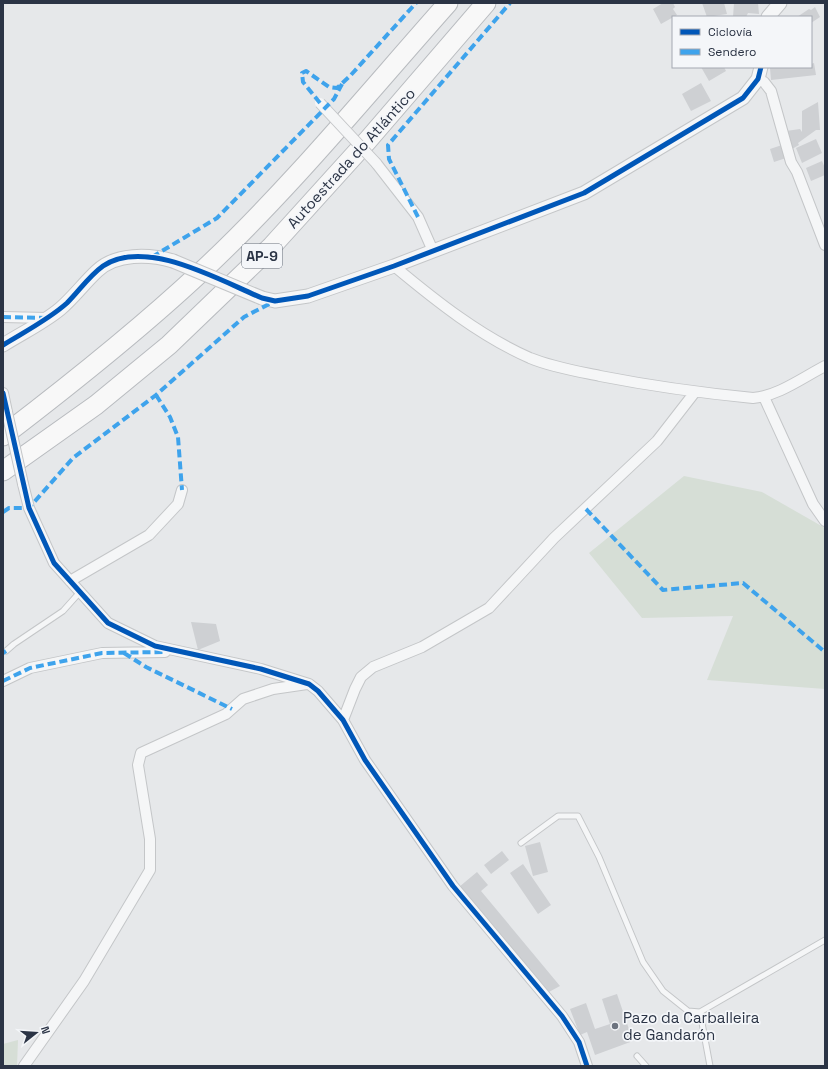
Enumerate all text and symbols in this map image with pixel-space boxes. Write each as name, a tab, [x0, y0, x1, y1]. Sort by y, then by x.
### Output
legend	[672, 16, 812, 68]
text: Ciclovía	[708, 24, 752, 40]
text: Sendero	[708, 44, 756, 60]
street label: Autoestrada do Atlántico	[283, 84, 419, 232]
road number: AP-9	[242, 244, 282, 268]
place label: Pazo da Carballeira de Gandarón	[623, 1008, 760, 1044]
north arrow	[16, 1013, 56, 1053]
marker: Pazo da Carballeira de Gandarón	[610, 1021, 620, 1031]
text: N	[38, 1025, 53, 1036]

